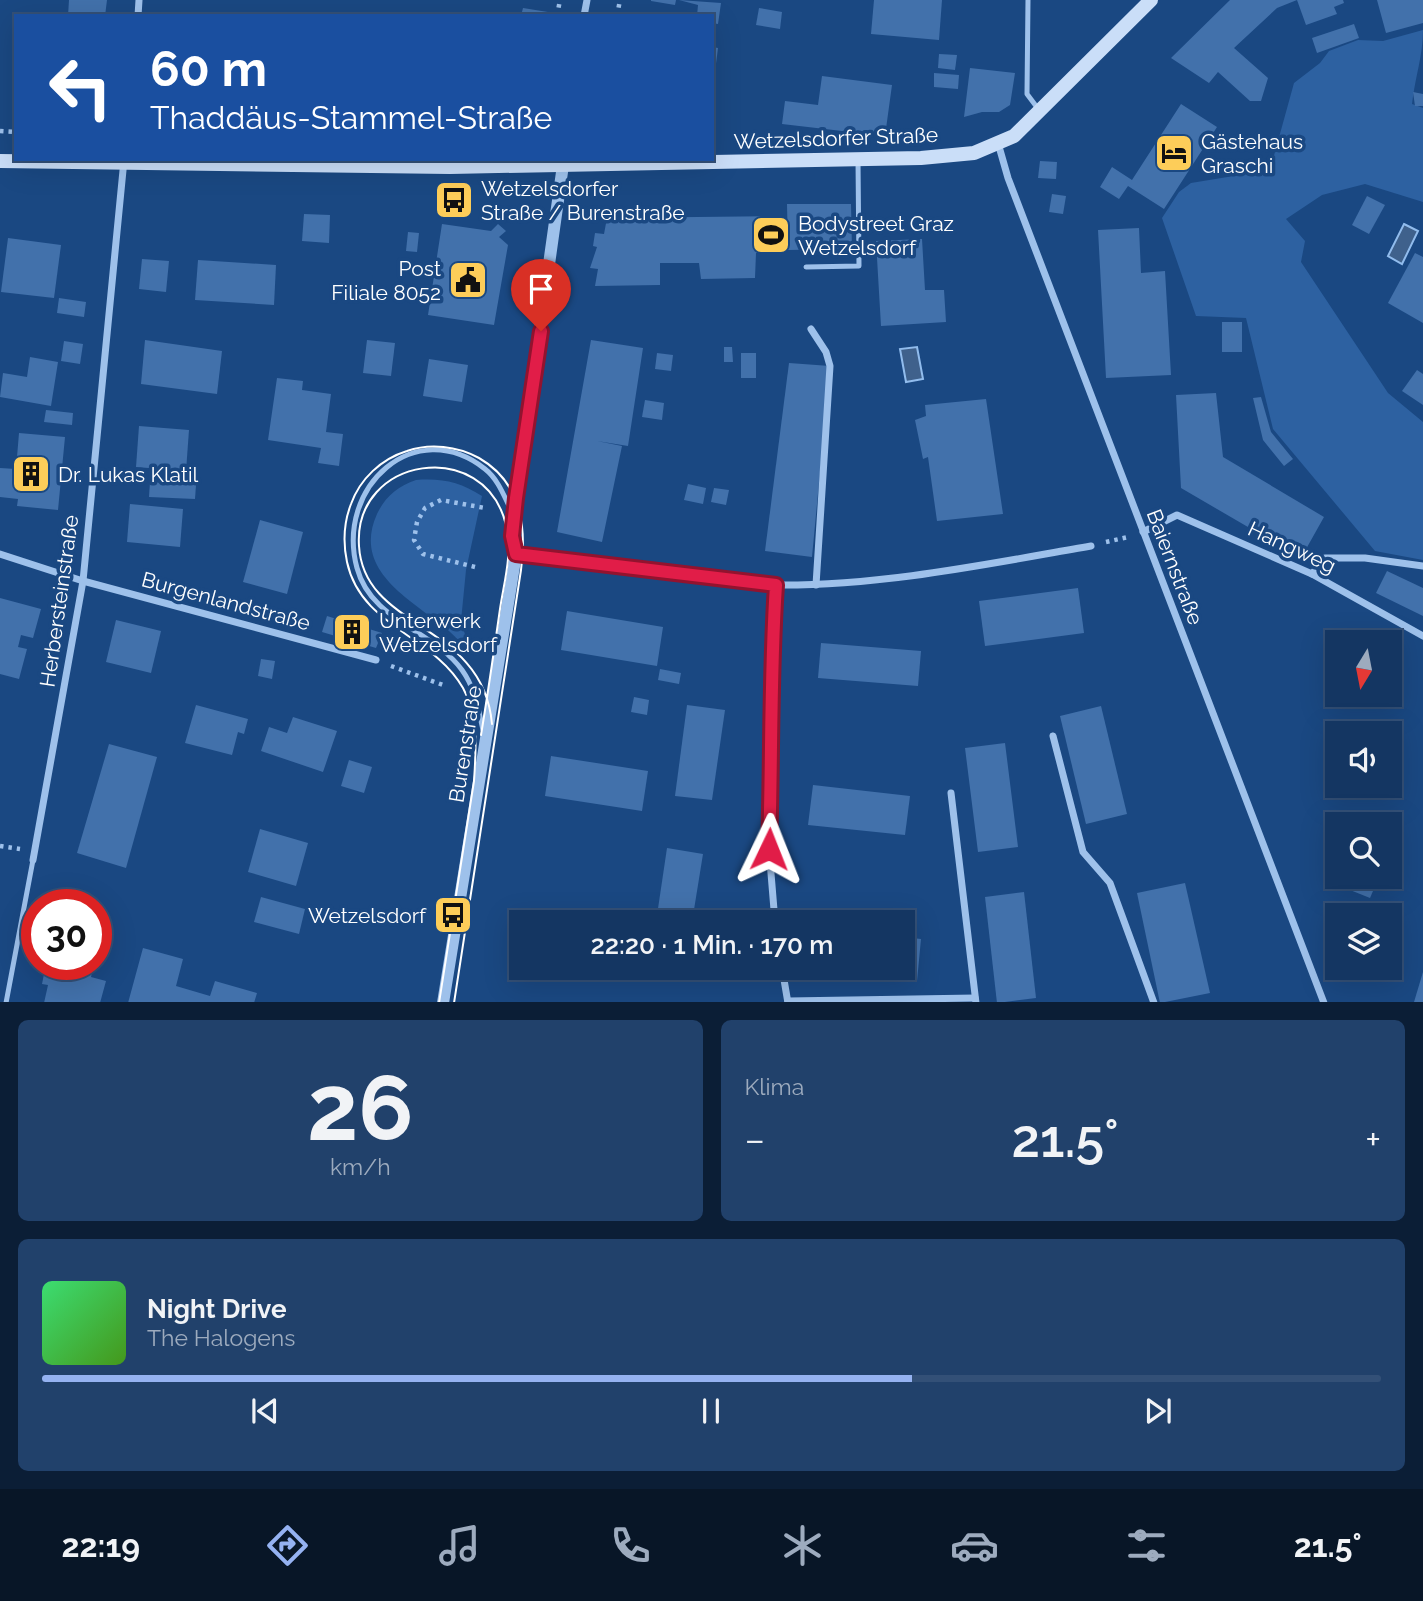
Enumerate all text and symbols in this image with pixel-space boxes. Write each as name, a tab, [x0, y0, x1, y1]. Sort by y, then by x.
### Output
text: 60 m	[150, 40, 267, 97]
icon: left	[35, 42, 126, 133]
text: Thaddäus-Stammel-Straße	[150, 99, 552, 136]
street label: Wetzelsdorfer Straße	[733, 122, 939, 154]
place label: Gästehaus Graschi	[1201, 129, 1303, 178]
hotel icon: Gästehaus Graschi	[1153, 132, 1195, 174]
place label: Wetzelsdorfer Straße / Burenstraße	[481, 176, 685, 225]
bus stop icon: Wetzelsdorfer Straße / Burenstraße	[433, 179, 475, 221]
place label: Bodystreet Graz Wetzelsdorf	[798, 211, 954, 260]
sports icon: Bodystreet Graz Wetzelsdorf	[750, 214, 792, 256]
place label: Post Filiale 8052	[331, 256, 441, 305]
public building icon: Post Filiale 8052	[447, 259, 489, 301]
pin	[511, 259, 571, 331]
icon: arrive	[522, 270, 560, 308]
building icon: Dr. Lukas Klatil	[10, 453, 52, 495]
place label: Dr. Lukas Klatil	[58, 462, 199, 487]
street label: Baiernstraße	[1142, 506, 1208, 628]
street label: Herbersteinstraße	[35, 513, 83, 689]
street label: Hangweg	[1244, 516, 1340, 578]
street label: Burgenlandstraße	[139, 566, 313, 636]
place label: Unterwerk Wetzelsdorf	[379, 608, 498, 657]
building icon: Unterwerk Wetzelsdorf	[331, 611, 373, 653]
north arrow	[1325, 630, 1402, 707]
map controls	[1325, 630, 1402, 980]
street label: Burenstraße	[443, 684, 487, 804]
button: sound	[1325, 721, 1402, 798]
position arrow	[732, 812, 806, 886]
button: search	[1325, 812, 1402, 889]
speed limit sign: 30	[21, 889, 112, 980]
bus stop icon: Wetzelsdorf	[432, 894, 474, 936]
place label: Wetzelsdorf	[308, 903, 427, 928]
button: layers	[1325, 903, 1402, 980]
text: 22:20 · 1 Min. · 170 m	[591, 930, 833, 960]
text: 26	[307, 1054, 414, 1161]
text: Klima	[745, 1073, 804, 1100]
text: 21.5°	[1011, 1108, 1119, 1169]
text: −	[745, 1117, 765, 1162]
text: +	[1365, 1117, 1381, 1162]
text: km/h	[330, 1153, 391, 1180]
text: Night Drive	[147, 1294, 286, 1324]
text: The Halogens	[147, 1324, 295, 1351]
icon: previous	[246, 1392, 284, 1430]
icon: pause	[692, 1392, 730, 1430]
icon: next	[1139, 1392, 1177, 1430]
icon: directions	[263, 1521, 312, 1570]
icon: music	[435, 1521, 484, 1570]
icon: phone	[606, 1521, 655, 1570]
icon: climate	[778, 1521, 827, 1570]
icon: car	[950, 1521, 999, 1570]
icon: filters	[1122, 1521, 1171, 1570]
text: 22:19	[61, 1527, 140, 1564]
text: 21.5°	[1294, 1527, 1362, 1564]

